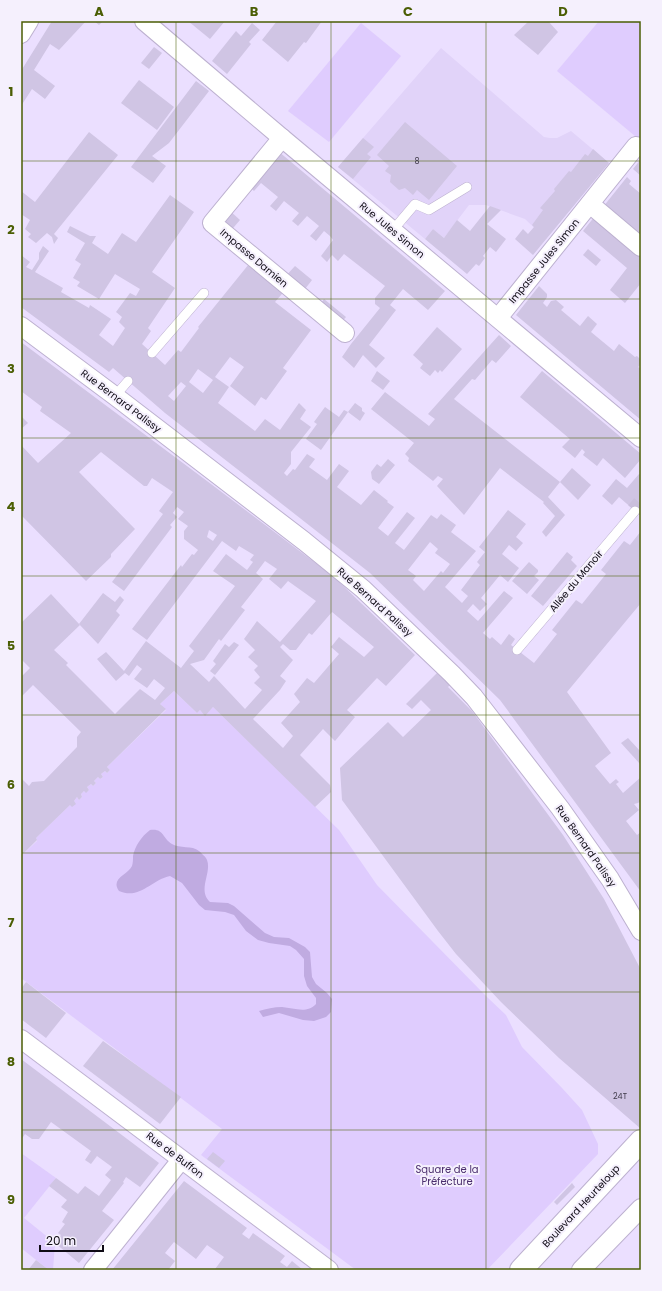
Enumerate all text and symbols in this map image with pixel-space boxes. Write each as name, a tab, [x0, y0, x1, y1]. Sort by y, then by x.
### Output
text: A	[94, 2, 104, 21]
text: B	[250, 2, 259, 21]
text: C	[403, 2, 413, 21]
text: D	[558, 2, 568, 21]
text: 1	[9, 82, 13, 101]
house number: 8	[414, 156, 420, 167]
street label: Rue Jules Simon	[356, 198, 428, 262]
street label: Impasse Jules Simon	[505, 215, 583, 307]
text: 2	[7, 220, 15, 239]
street label: Impasse Damien	[217, 225, 291, 291]
text: 3	[7, 359, 15, 378]
street label: Rue Bernard Palissy	[78, 366, 165, 436]
text: 4	[7, 497, 16, 516]
street label: Allée du Manoir	[546, 547, 607, 615]
street label: Rue Bernard Palissy	[334, 564, 416, 640]
text: 5	[7, 636, 15, 655]
text: 6	[7, 775, 15, 794]
street label: Rue Bernard Palissy	[552, 802, 620, 890]
text: 7	[8, 913, 15, 932]
text: 8	[7, 1052, 15, 1071]
house number: 24T	[613, 1091, 628, 1102]
street label: Rue de Buffon	[143, 1128, 207, 1182]
street label: Boulevard Heurteloup	[539, 1161, 624, 1251]
park label: Square de la Préfecture	[415, 1162, 479, 1189]
text: 9	[7, 1190, 15, 1209]
scale bar	[40, 1227, 103, 1253]
text: 20 m	[46, 1232, 76, 1249]

